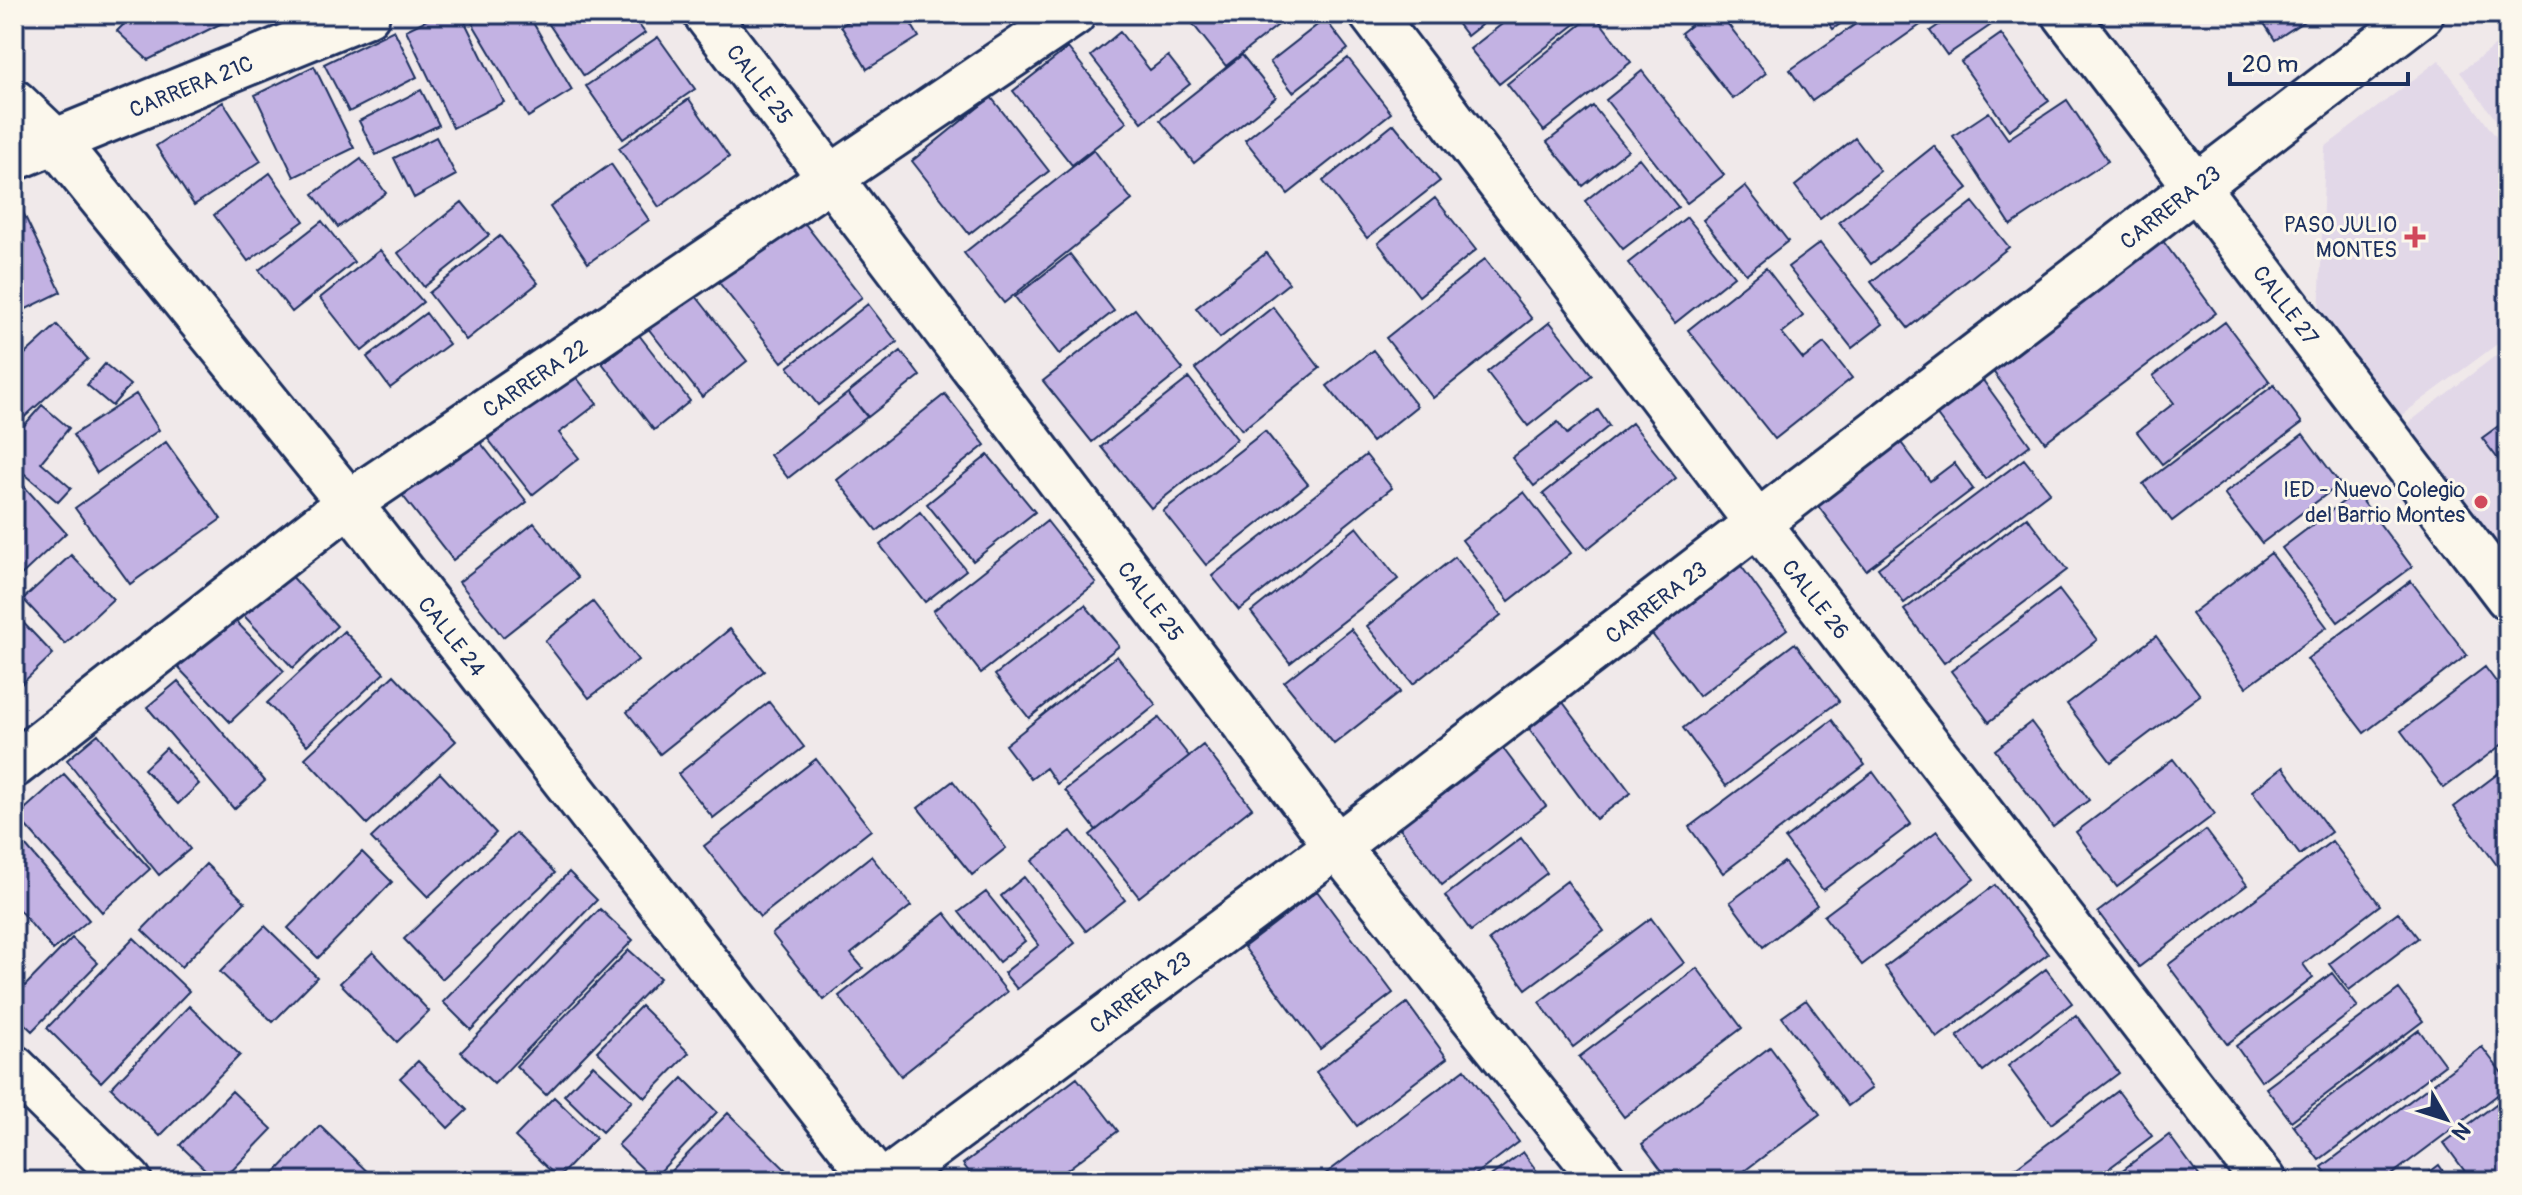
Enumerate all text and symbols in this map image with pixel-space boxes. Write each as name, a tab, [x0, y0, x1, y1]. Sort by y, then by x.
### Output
scale bar	[2230, 36, 2408, 86]
street label: CALLE 25	[720, 39, 798, 130]
street label: CARRERA 21C	[125, 49, 257, 124]
text: 20 m	[2242, 50, 2298, 79]
street label: CARRERA 23	[2115, 160, 2227, 256]
place label: PASO JULIO MONTES	[2284, 211, 2397, 264]
marker: PASO JULIO MONTES	[2404, 226, 2426, 248]
street label: CALLE 27	[2246, 260, 2325, 351]
street label: CARRERA 22	[478, 333, 594, 424]
place label: IED - Nuevo Colegio del Barrio Montes	[2283, 476, 2465, 529]
marker: IED - Nuevo Colegio del Barrio Montes	[2472, 493, 2490, 511]
street label: CALLE 26	[1775, 554, 1855, 645]
street label: CARRERA 23	[1600, 555, 1713, 650]
street label: CALLE 25	[1111, 556, 1189, 647]
street label: CALLE 24	[411, 591, 491, 682]
street label: CARRERA 23	[1084, 945, 1197, 1040]
north arrow	[2406, 1079, 2486, 1159]
text: N	[2445, 1116, 2476, 1146]

